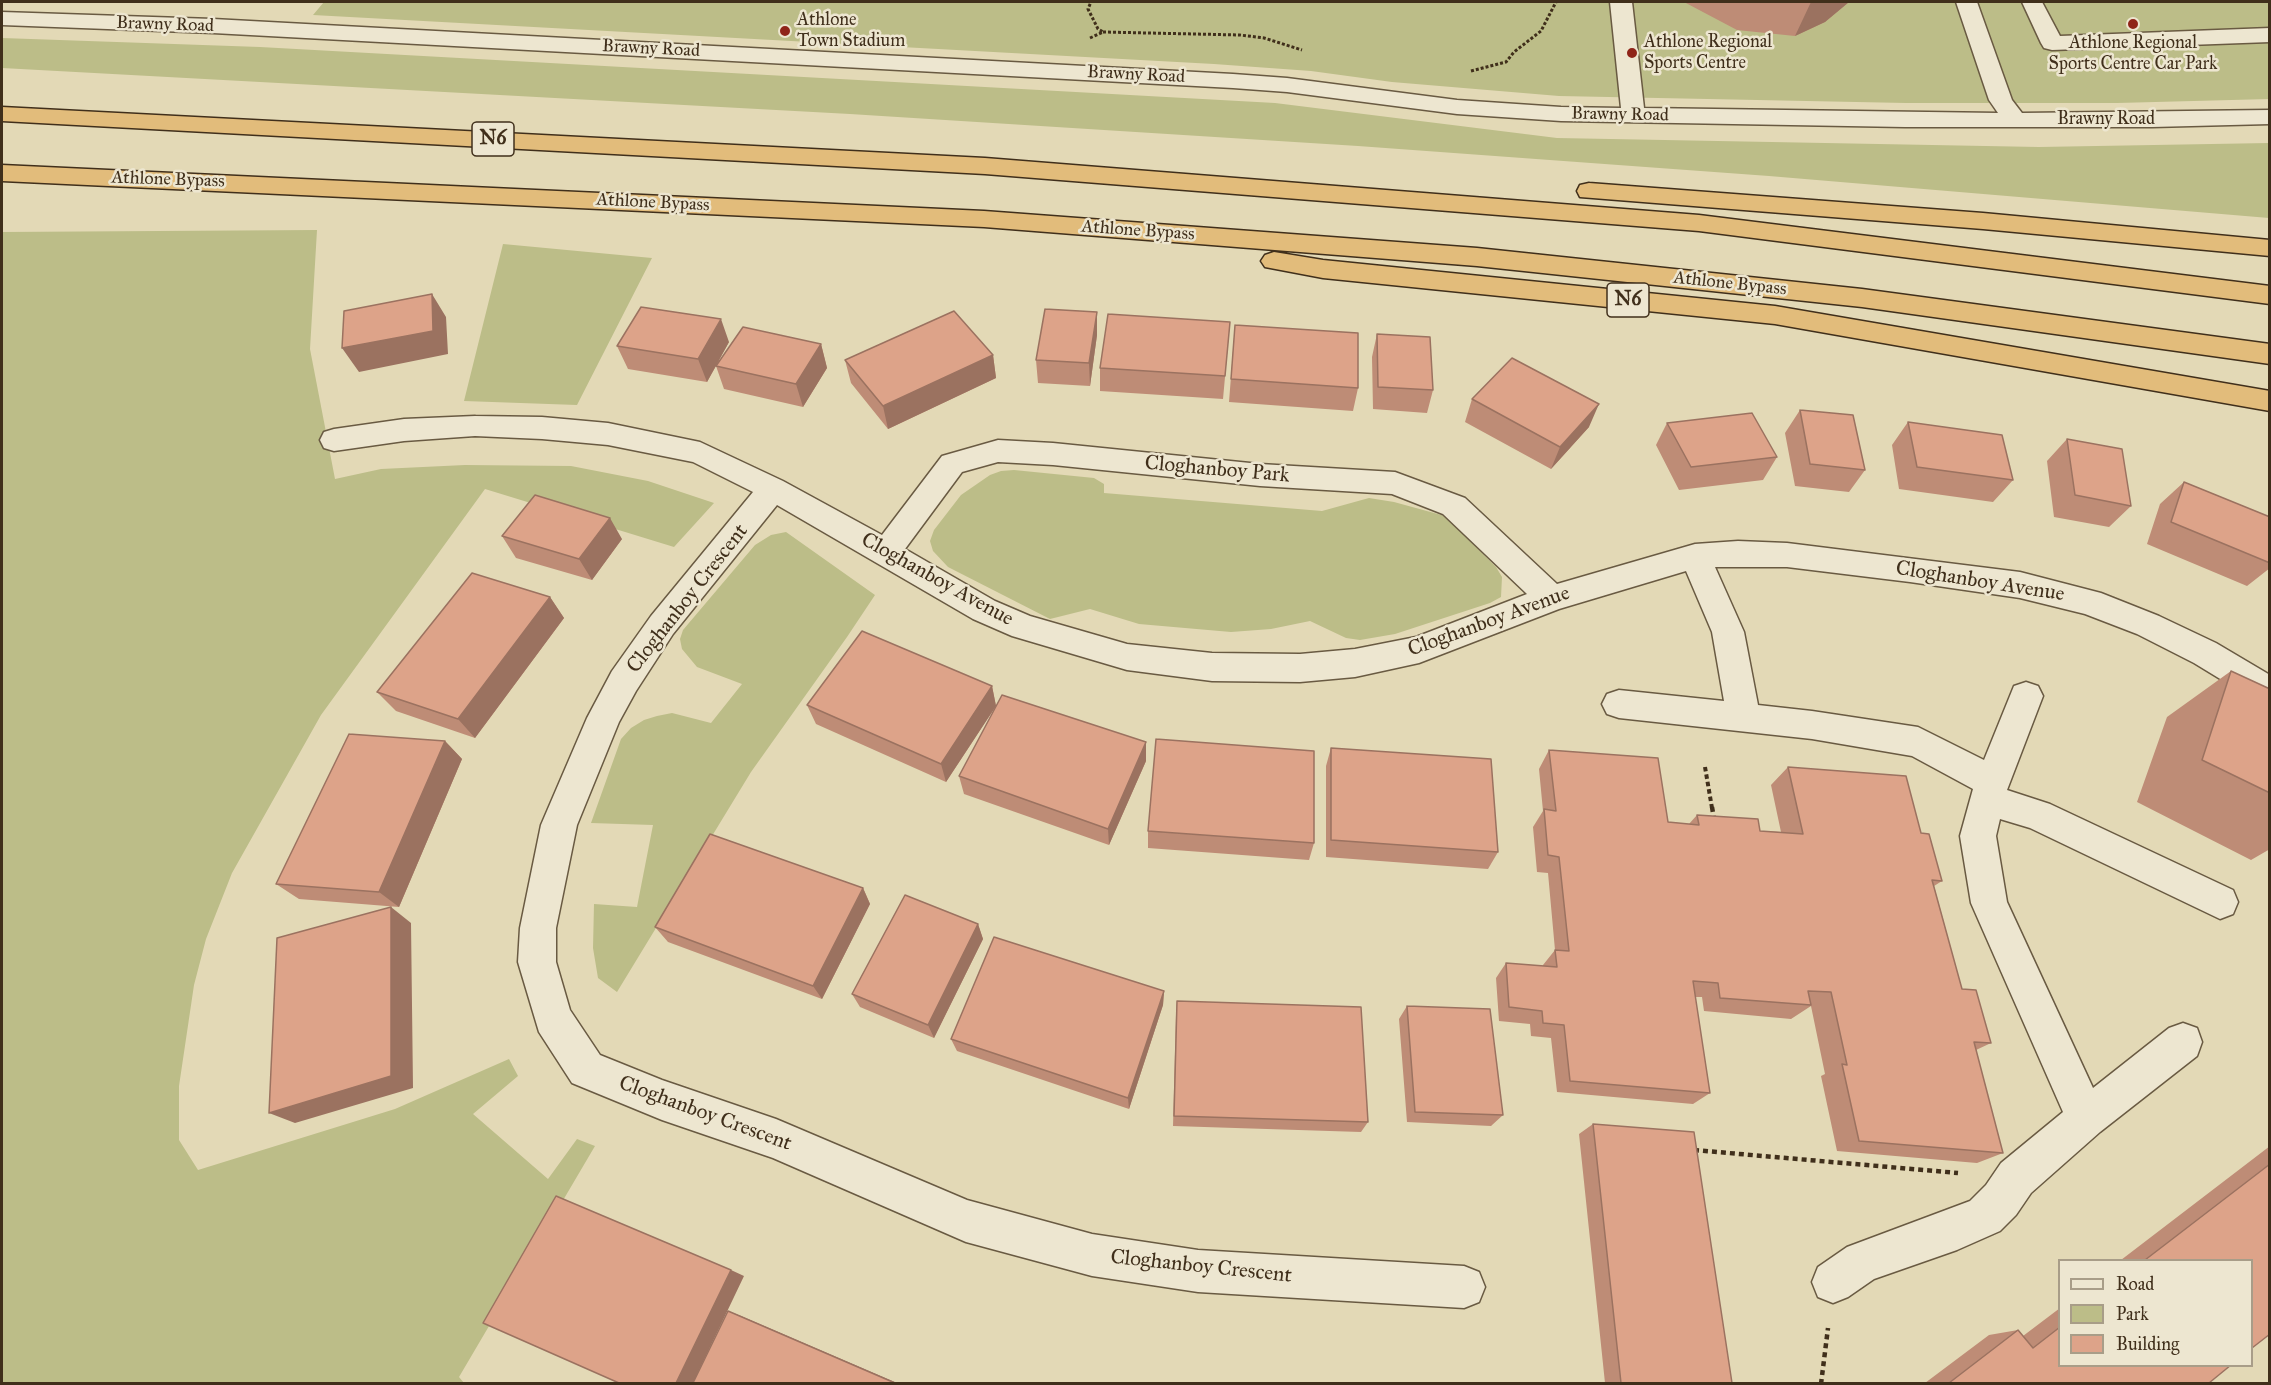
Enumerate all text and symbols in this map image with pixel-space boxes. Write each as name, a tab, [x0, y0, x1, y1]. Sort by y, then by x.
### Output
place label: Athlone Town Stadium	[797, 10, 905, 52]
street label: Brawny Road	[116, 12, 214, 38]
marker: Athlone Regional Sports Centre Car Park	[2126, 17, 2140, 31]
marker: Athlone Town Stadium	[778, 24, 792, 38]
place label: Athlone Regional Sports Centre	[1644, 32, 1772, 74]
place label: Athlone Regional Sports Centre Car Park	[2049, 33, 2217, 76]
street label: Brawny Road	[602, 36, 700, 62]
marker: Athlone Regional Sports Centre	[1625, 46, 1639, 60]
street label: Brawny Road	[1087, 62, 1185, 88]
street label: Brawny Road	[1571, 103, 1669, 127]
street label: Brawny Road	[2057, 109, 2155, 131]
road number: N6	[472, 122, 514, 156]
street label: Athlone Bypass	[111, 167, 225, 193]
street label: Athlone Bypass	[596, 189, 710, 217]
street label: Athlone Bypass	[1081, 216, 1195, 246]
street label: Athlone Bypass	[1672, 267, 1788, 301]
road number: N6	[1607, 283, 1649, 317]
street label: Cloghanboy Park	[1144, 451, 1290, 489]
street label: Cloghanboy Crescent	[622, 519, 754, 679]
street label: Cloghanboy Avenue	[856, 528, 1018, 632]
street label: Cloghanboy Avenue	[1894, 556, 2066, 608]
street label: Cloghanboy Avenue	[1405, 581, 1573, 663]
street label: Cloghanboy Crescent	[615, 1071, 795, 1157]
street label: Cloghanboy Crescent	[1109, 1245, 1293, 1289]
legend	[2058, 1259, 2253, 1367]
text: Road	[2116, 1273, 2154, 1295]
text: Park	[2116, 1303, 2149, 1325]
text: Building	[2116, 1333, 2179, 1355]

